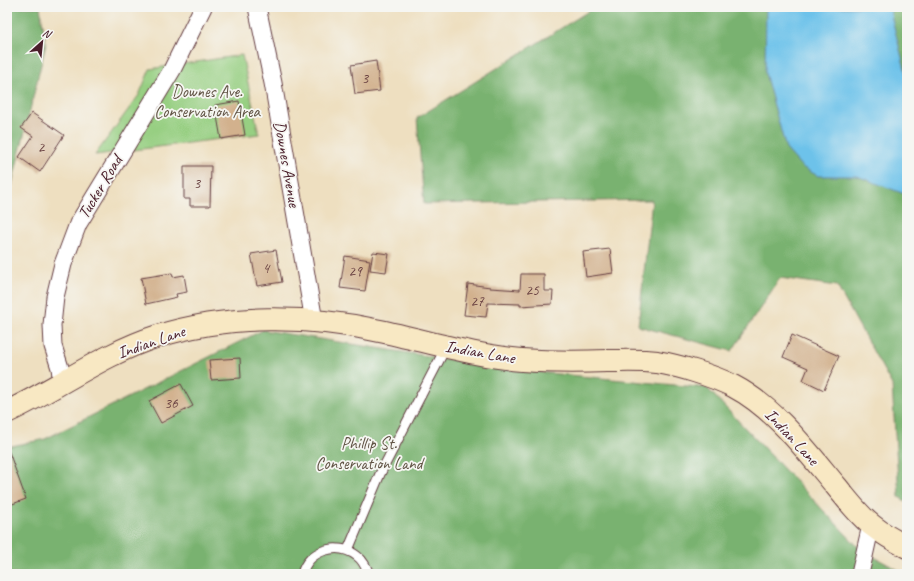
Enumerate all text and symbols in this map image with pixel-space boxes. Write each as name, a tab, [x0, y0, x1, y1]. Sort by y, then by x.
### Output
north arrow	[22, 22, 62, 62]
text: N	[40, 25, 55, 42]
house number: 3	[362, 69, 370, 88]
park label: Downes Ave. Conservation Area	[154, 81, 261, 122]
street label: Downes Avenue	[269, 119, 305, 210]
house number: 2	[38, 138, 46, 157]
street label: Tucker Road	[73, 150, 128, 222]
house number: 3	[194, 174, 202, 193]
house number: 4	[263, 259, 271, 278]
house number: 29	[348, 262, 363, 281]
house number: 25	[525, 281, 540, 300]
house number: 27	[470, 292, 485, 311]
street label: Indian Lane	[114, 320, 189, 363]
street label: Indian Lane	[444, 336, 518, 369]
house number: 36	[164, 394, 179, 413]
street label: Indian Lane	[760, 404, 825, 471]
park label: Phillip St. Conservation Land	[316, 433, 426, 474]

